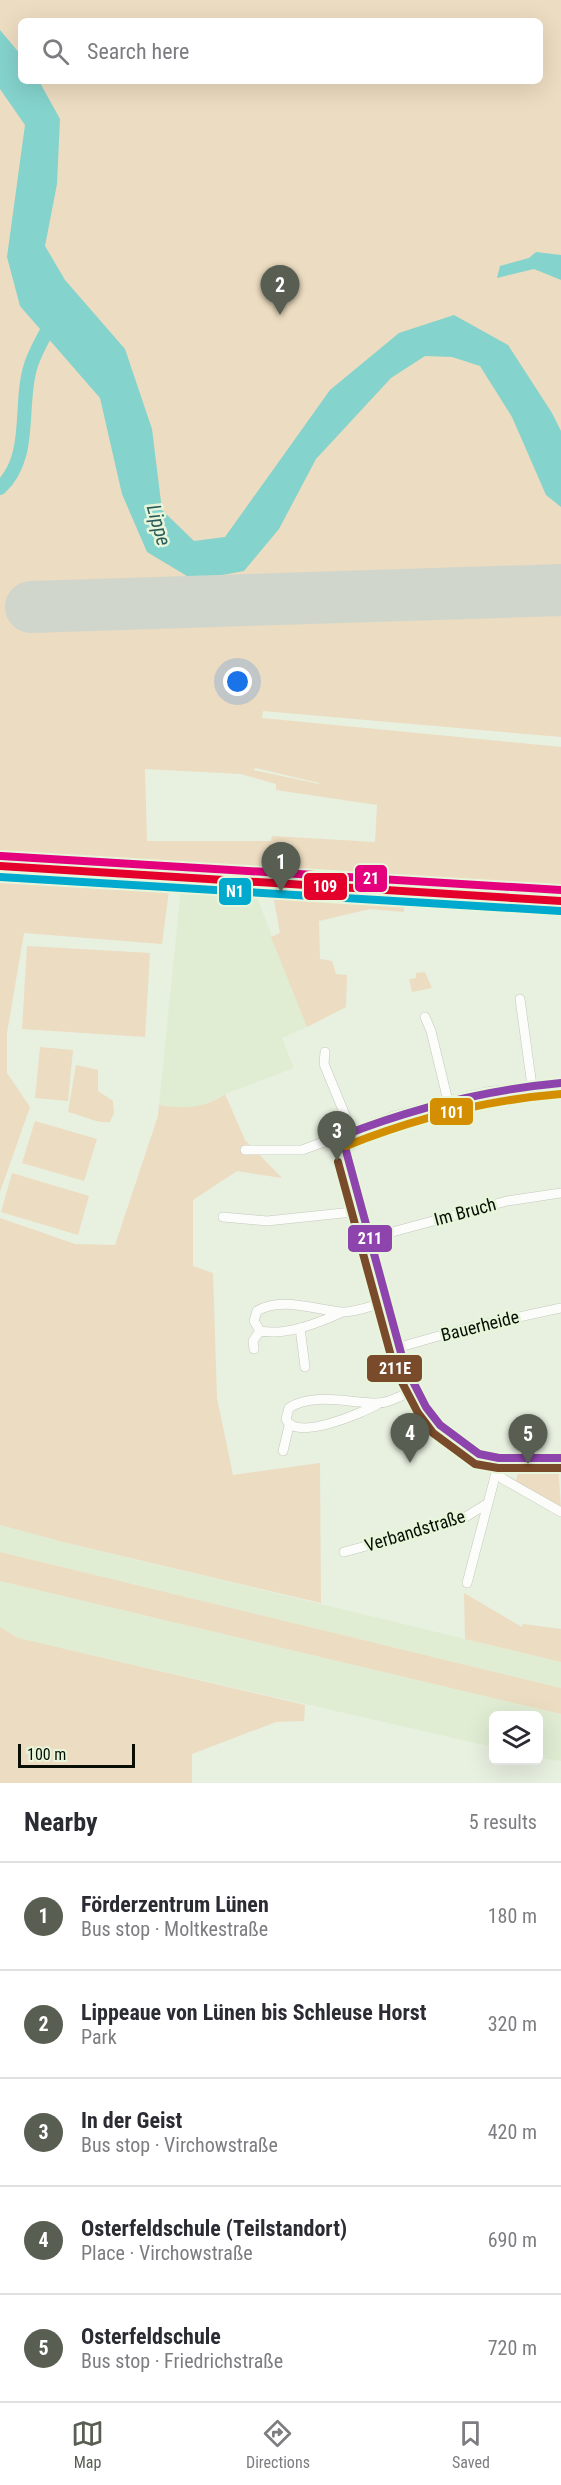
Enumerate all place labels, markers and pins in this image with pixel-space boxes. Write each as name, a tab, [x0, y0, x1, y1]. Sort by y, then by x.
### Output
pin: 2	[260, 266, 300, 315]
pin: 1	[262, 842, 300, 892]
pin: 3	[318, 1112, 356, 1161]
pin: 4	[390, 1414, 430, 1463]
pin: 5	[508, 1414, 548, 1464]

